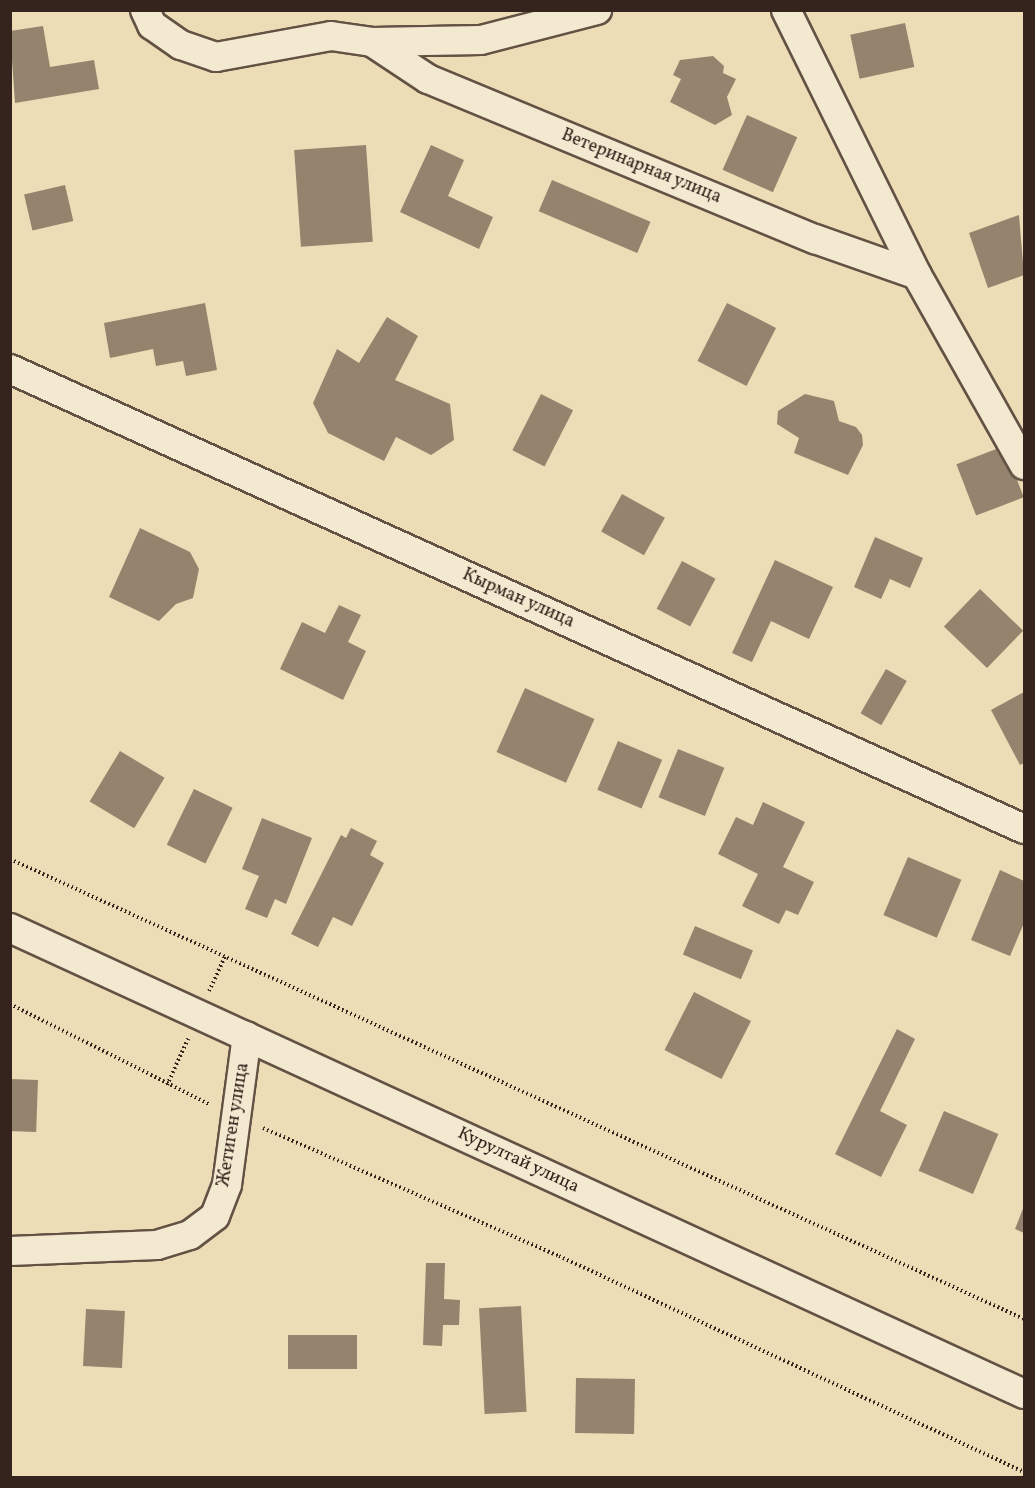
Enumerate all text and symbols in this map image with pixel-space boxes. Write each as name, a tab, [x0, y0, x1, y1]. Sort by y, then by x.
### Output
street label: Ветеринарная улица	[558, 125, 724, 209]
street label: Кырман улица	[458, 565, 578, 633]
street label: Жетиген улица	[213, 1061, 255, 1189]
street label: Курултай улица	[453, 1123, 583, 1199]

